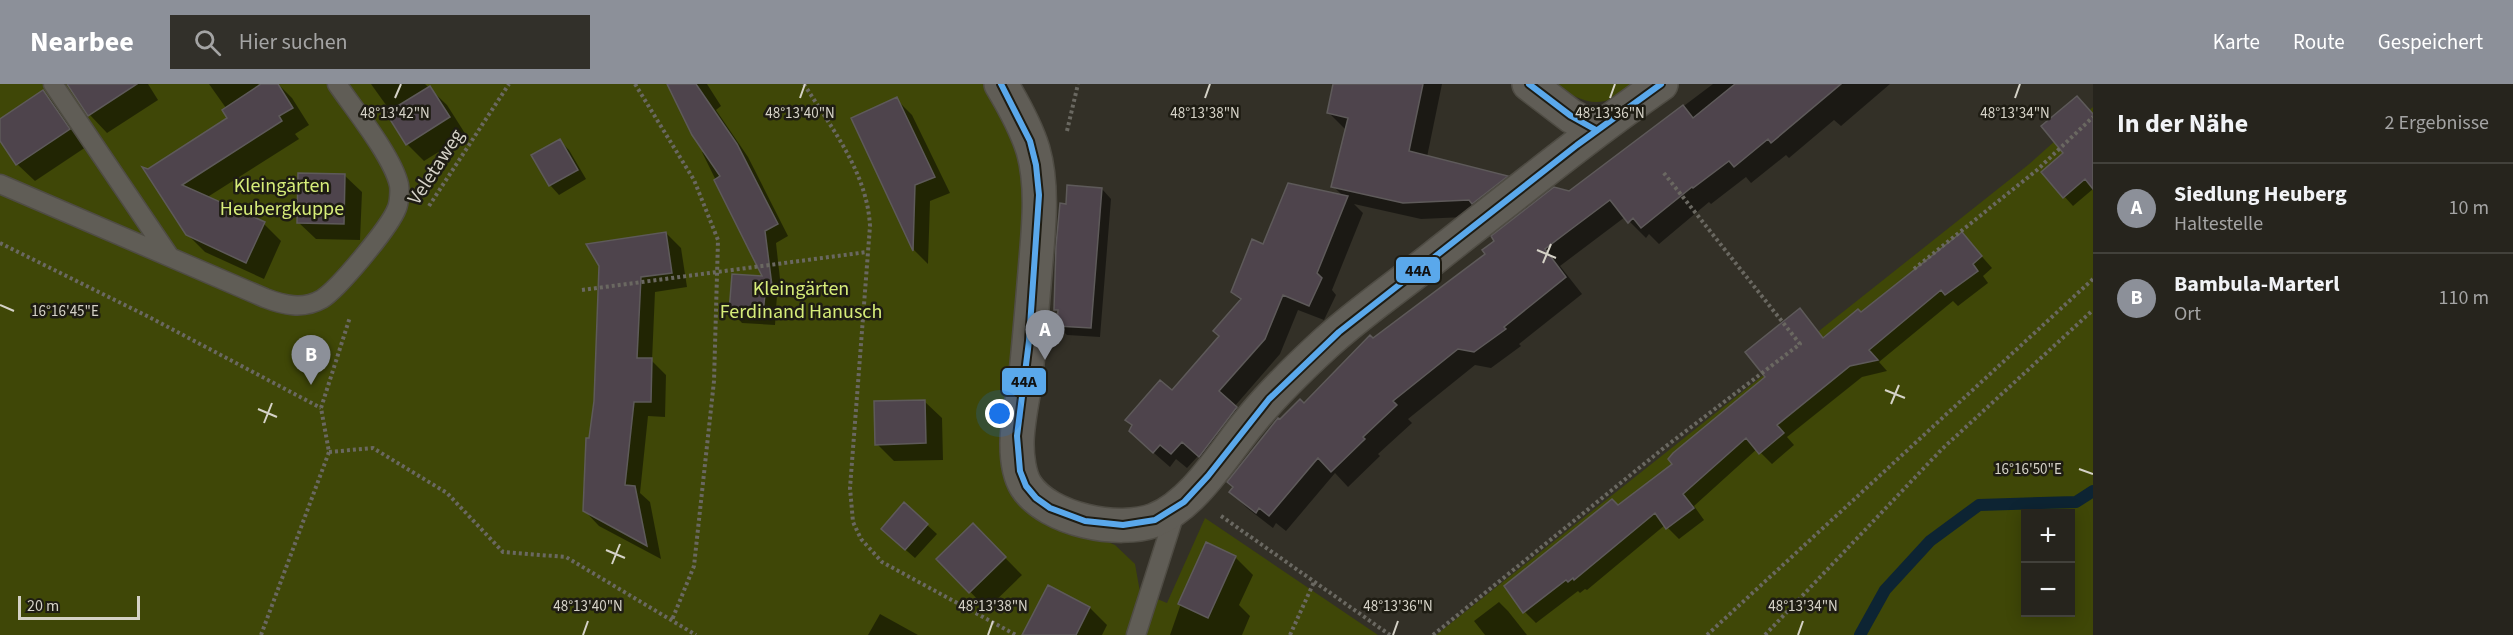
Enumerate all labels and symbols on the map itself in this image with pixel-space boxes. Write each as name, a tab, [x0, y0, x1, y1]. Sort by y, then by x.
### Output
text: 48°13'42"N	[360, 103, 430, 124]
text: 48°13'40"N	[765, 103, 835, 124]
text: 48°13'38"N	[1170, 103, 1240, 124]
text: 48°13'36"N	[1575, 103, 1645, 124]
text: 48°13'34"N	[1980, 103, 2050, 124]
street label: Veletaweg	[401, 124, 471, 210]
park label: Kleingärten Heubergkuppe	[220, 172, 344, 223]
line badge: 44A	[1395, 256, 1441, 284]
text: 44A	[1405, 260, 1432, 282]
park label: Kleingärten Ferdinand Hanusch	[720, 275, 882, 326]
text: 16°16'45"E	[31, 301, 99, 322]
pin: A	[1026, 310, 1064, 360]
pin: B	[292, 336, 330, 385]
line badge: 44A	[1001, 367, 1047, 396]
text: 44A	[1011, 371, 1038, 393]
your location	[985, 399, 1014, 428]
text: 16°16'50"E	[1994, 459, 2062, 480]
scale bar	[18, 593, 140, 620]
text: 48°13'40"N	[553, 596, 623, 617]
text: 48°13'38"N	[958, 596, 1028, 617]
text: 48°13'36"N	[1363, 596, 1433, 617]
text: 48°13'34"N	[1768, 596, 1838, 617]

